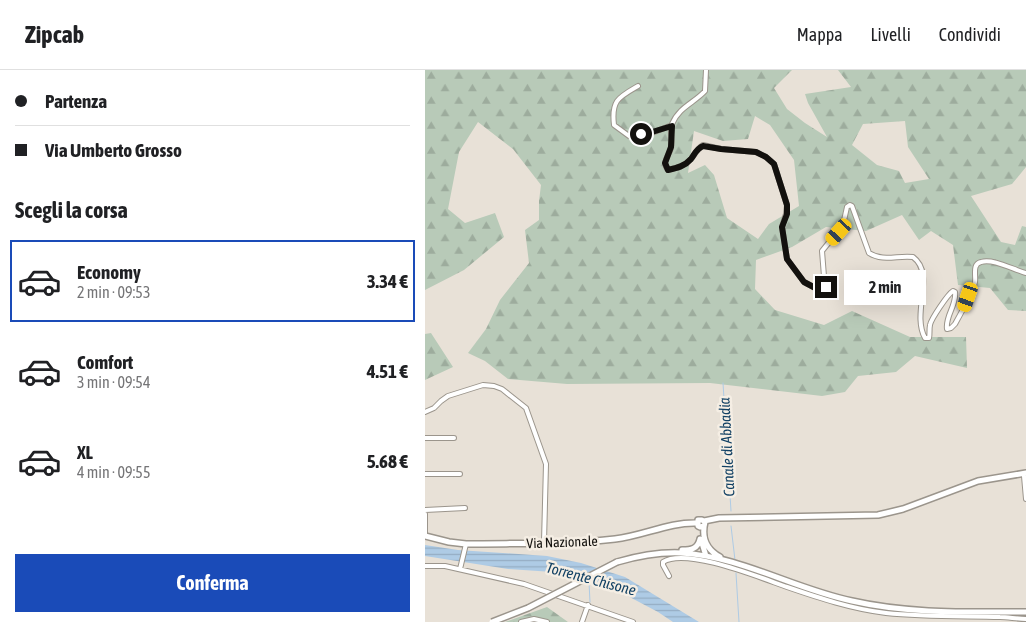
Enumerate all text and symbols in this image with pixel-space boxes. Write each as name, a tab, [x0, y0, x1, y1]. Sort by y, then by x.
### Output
text: Zipcab	[25, 21, 84, 48]
text: Mappa	[797, 24, 843, 45]
text: Livelli	[871, 24, 911, 45]
text: Condividi	[939, 24, 1001, 45]
text: Partenza	[45, 90, 107, 112]
route start	[630, 123, 652, 145]
text: Via Umberto Grosso	[45, 139, 182, 161]
text: Scegli la corsa	[15, 197, 128, 223]
car	[823, 216, 854, 248]
icon: car	[17, 259, 62, 304]
text: Economy	[77, 261, 141, 283]
text: 3.34 €	[367, 270, 408, 292]
callout: 2 min	[843, 270, 926, 304]
route end	[815, 276, 837, 298]
text: 2 min	[869, 278, 901, 296]
car	[956, 280, 979, 314]
text: 2 min · 09:53	[77, 283, 150, 301]
icon: car	[17, 349, 62, 394]
text: Comfort	[77, 351, 133, 373]
text: 4.51 €	[367, 360, 408, 382]
text: 3 min · 09:54	[77, 373, 150, 391]
water label: Canale di Abbadia	[715, 397, 738, 497]
icon: car	[17, 439, 62, 484]
text: XL	[77, 441, 93, 463]
text: 5.68 €	[367, 450, 408, 472]
text: 4 min · 09:55	[77, 463, 150, 481]
street label: Via Nazionale	[526, 533, 598, 551]
button: Conferma	[15, 554, 410, 612]
water label: Torrente Chisone	[544, 558, 638, 599]

